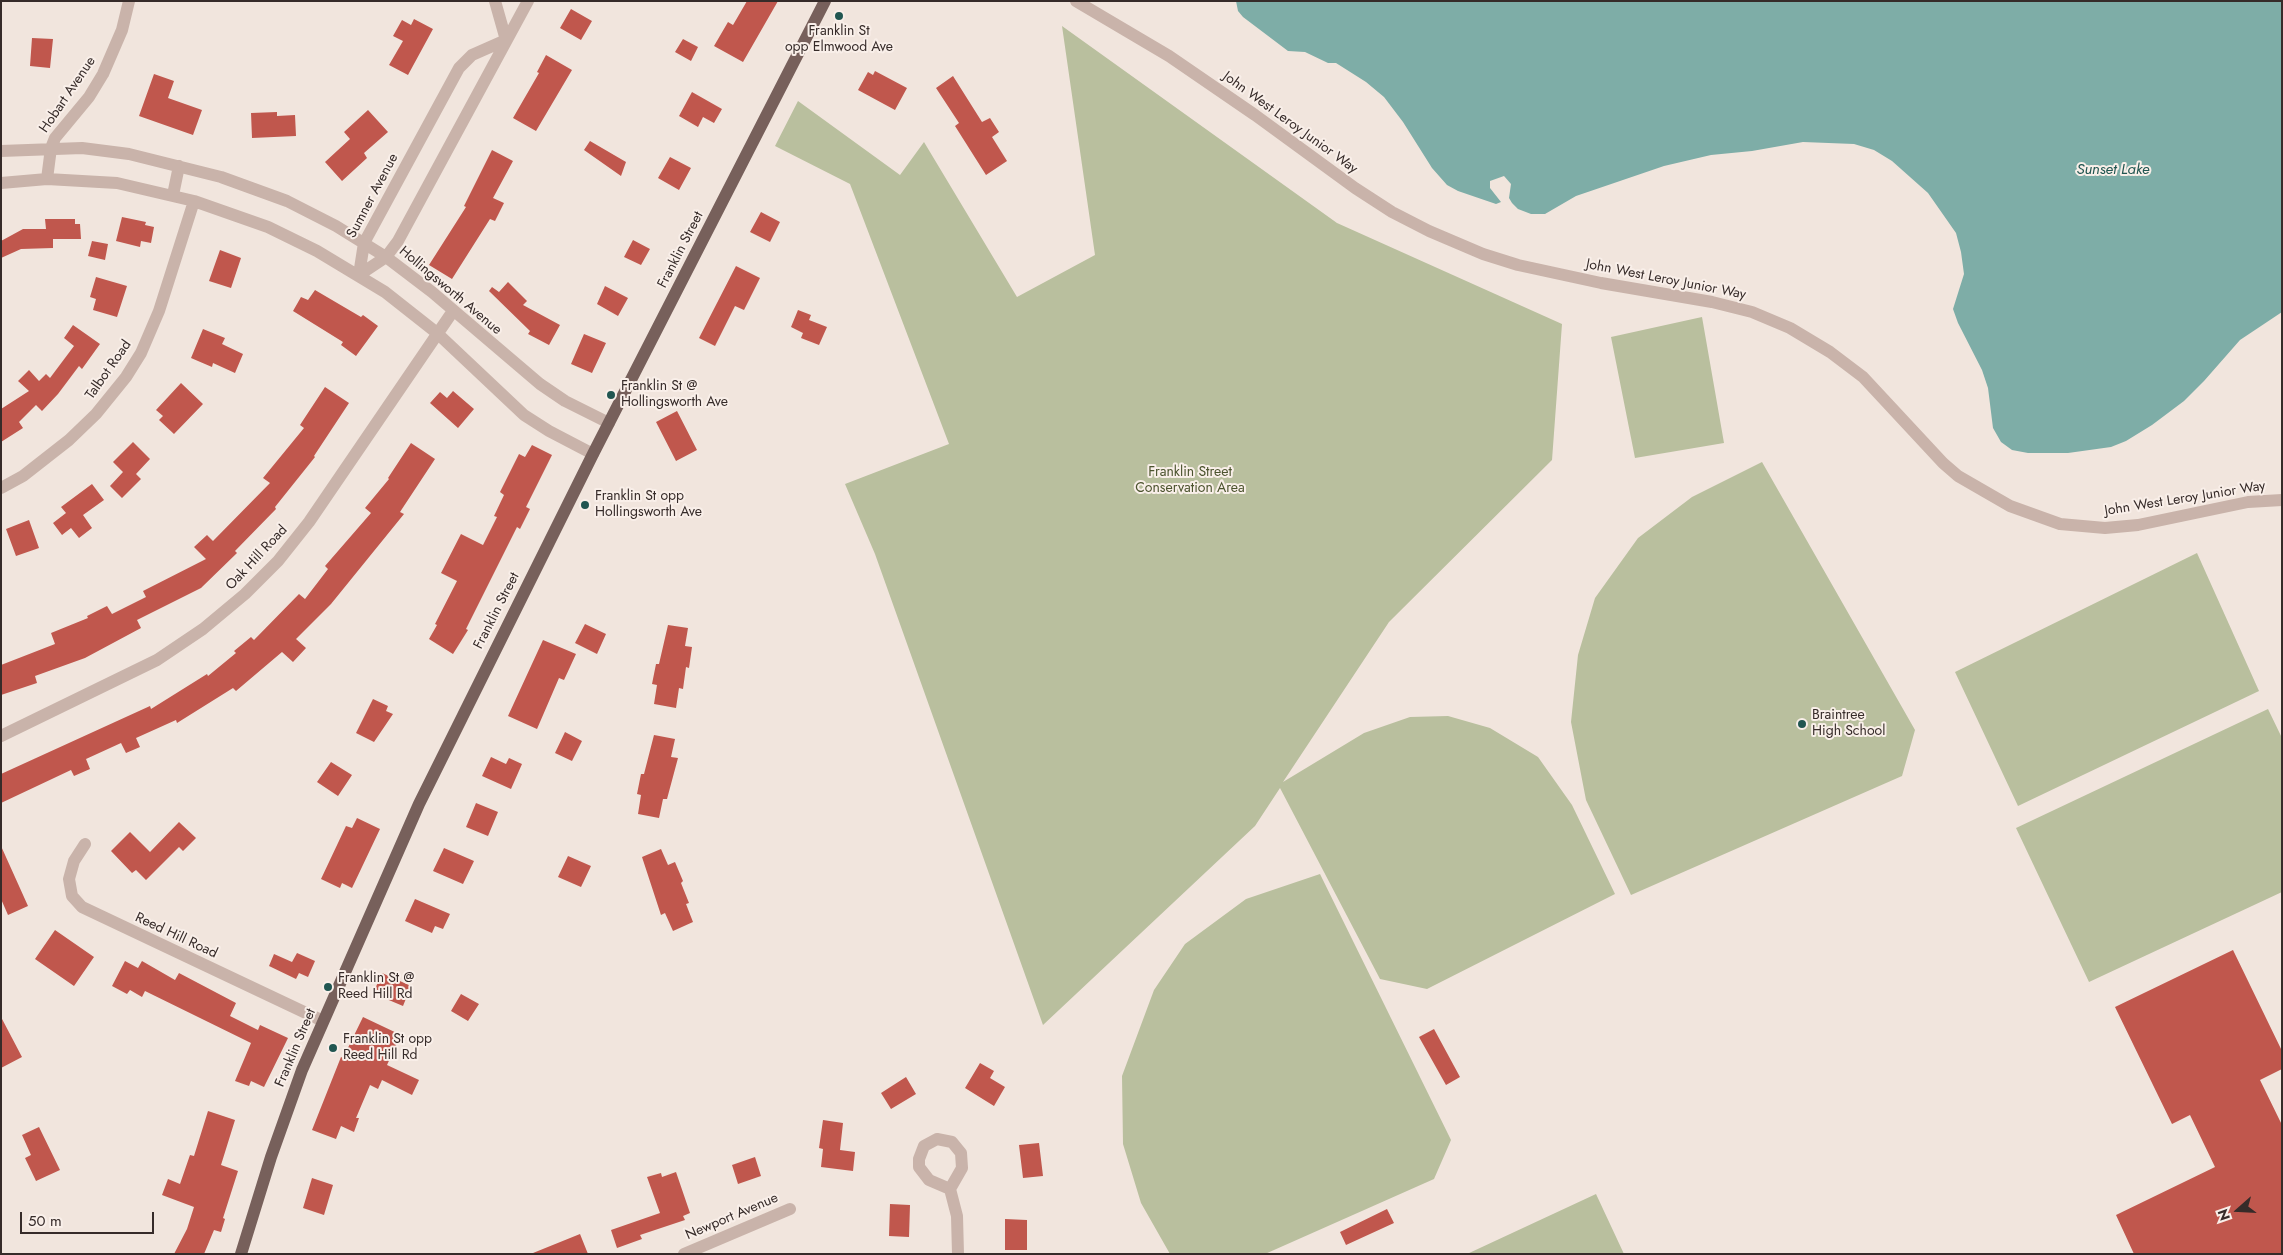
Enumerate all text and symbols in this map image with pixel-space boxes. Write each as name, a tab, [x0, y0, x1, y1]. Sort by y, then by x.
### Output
marker: Franklin St opp Elmwood Ave	[833, 10, 845, 22]
place label: Franklin St opp Elmwood Ave	[785, 24, 893, 56]
street label: Hobart Avenue	[36, 54, 100, 136]
street label: John West Leroy Junior Way	[1219, 68, 1361, 178]
street label: Sumner Avenue	[344, 151, 402, 241]
water label: Sunset Lake	[2076, 161, 2150, 179]
street label: Franklin Street	[655, 209, 707, 291]
street label: Hollingsworth Avenue	[395, 243, 505, 339]
street label: John West Leroy Junior Way	[1585, 256, 1747, 304]
street label: Talbot Road	[82, 337, 136, 403]
place label: Franklin St @ Hollingsworth Ave	[621, 379, 728, 412]
marker: Franklin St @ Hollingsworth Ave	[605, 389, 617, 401]
park label: Franklin Street Conservation Area	[1135, 465, 1245, 498]
street label: John West Leroy Junior Way	[2103, 478, 2267, 520]
place label: Franklin St opp Hollingsworth Ave	[595, 489, 702, 522]
marker: Franklin St opp Hollingsworth Ave	[579, 499, 591, 511]
street label: Oak Hill Road	[223, 522, 291, 594]
street label: Franklin Street	[471, 570, 523, 652]
place label: Braintree High School	[1812, 708, 1885, 740]
marker: Braintree High School	[1796, 718, 1808, 730]
street label: Reed Hill Road	[132, 910, 220, 962]
place label: Franklin St @ Reed Hill Rd	[338, 971, 414, 1004]
marker: Franklin St @ Reed Hill Rd	[322, 981, 334, 993]
street label: Franklin Street	[272, 1006, 320, 1090]
place label: Franklin St opp Reed Hill Rd	[343, 1032, 432, 1064]
marker: Franklin St opp Reed Hill Rd	[327, 1042, 339, 1054]
north arrow	[2213, 1185, 2263, 1235]
street label: Newport Avenue	[683, 1190, 781, 1244]
scale bar	[22, 1202, 156, 1234]
text: N	[2213, 1206, 2235, 1223]
text: 50 m	[28, 1210, 62, 1232]

